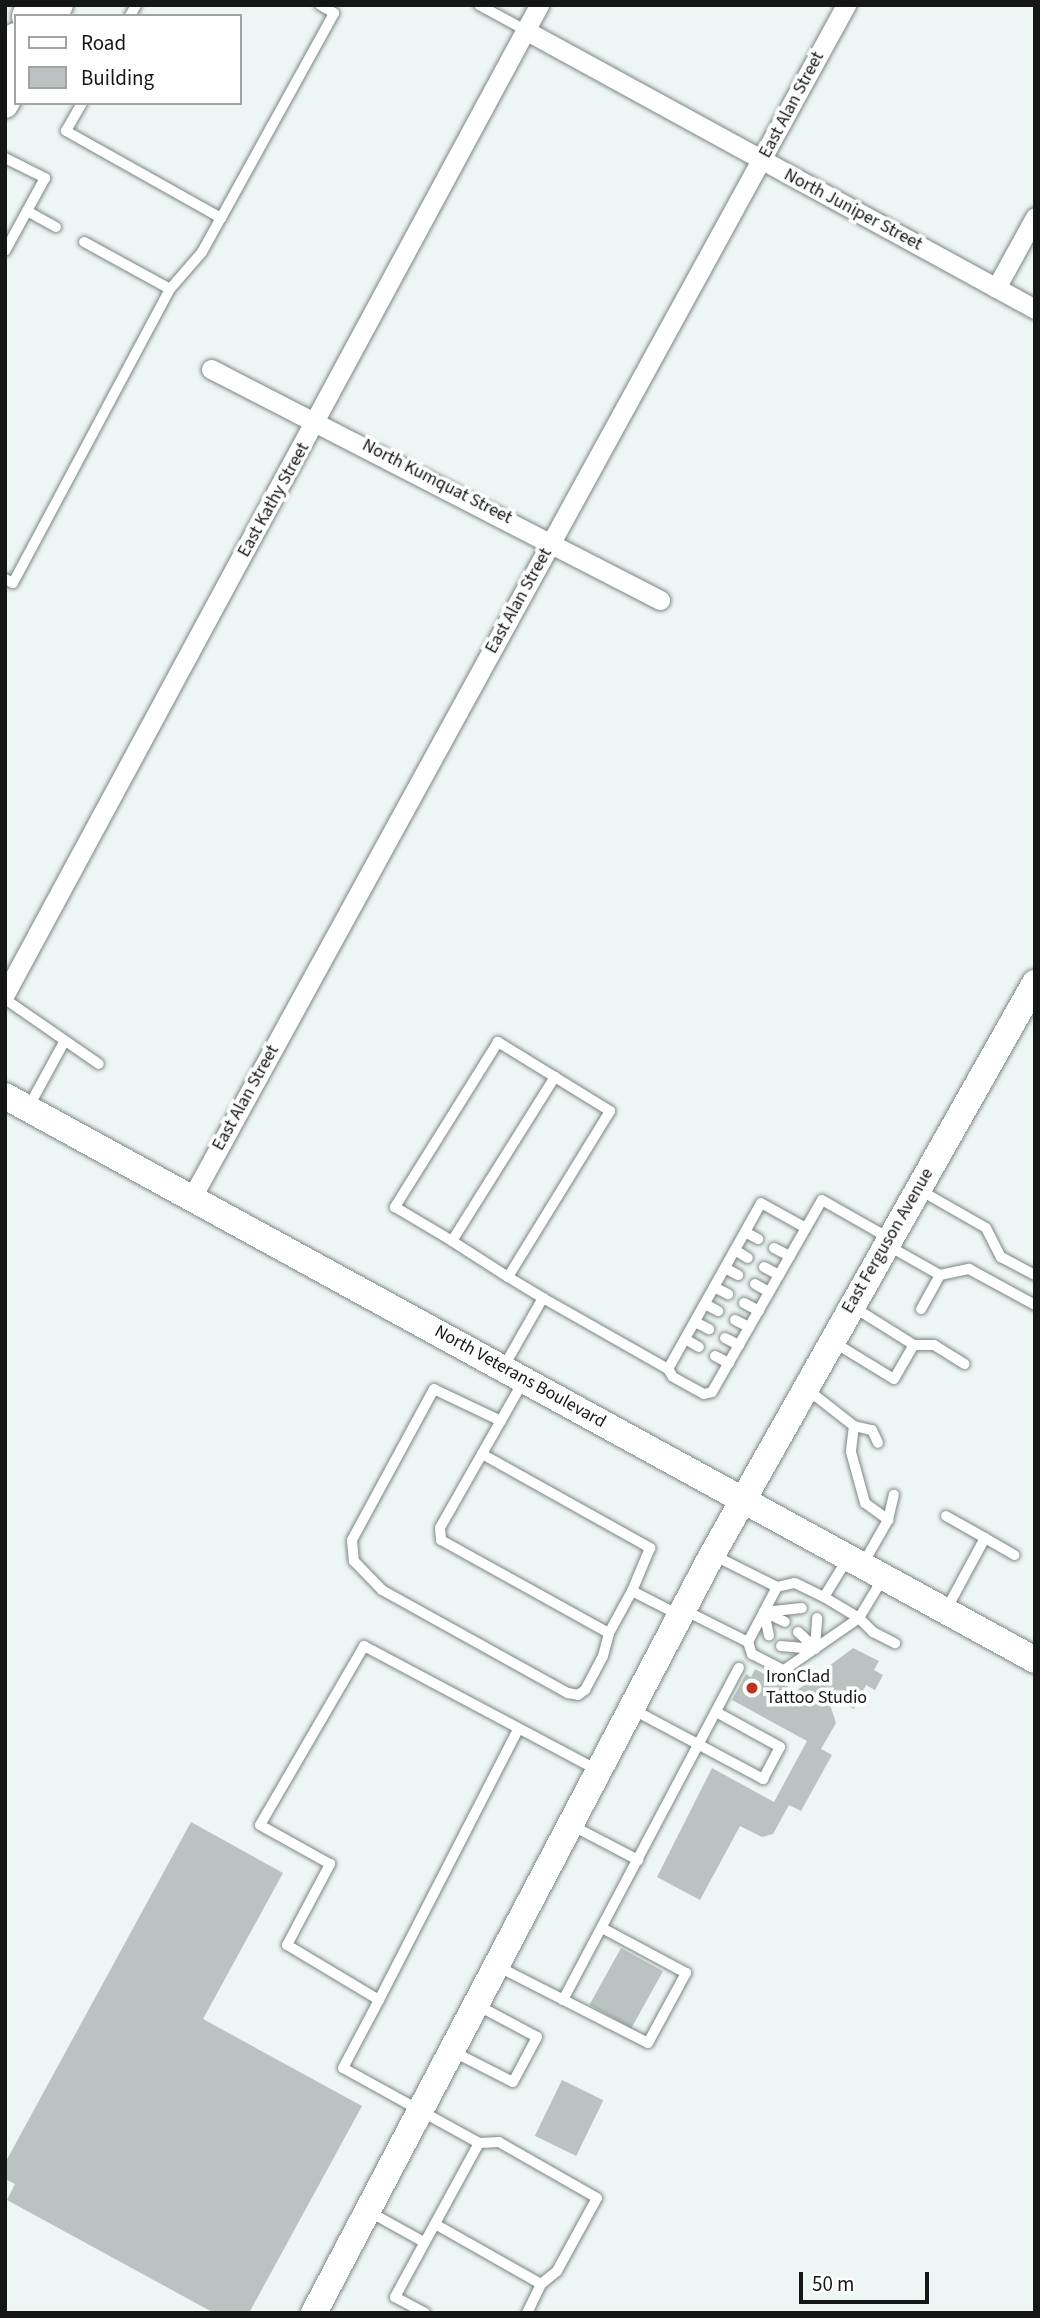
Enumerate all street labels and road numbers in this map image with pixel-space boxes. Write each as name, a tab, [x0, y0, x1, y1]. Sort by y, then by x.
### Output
street label: East Alan Street	[755, 48, 829, 162]
street label: North Juniper Street	[780, 164, 926, 256]
street label: North Kumquat Street	[358, 435, 516, 529]
street label: East Kathy Street	[234, 439, 314, 561]
street label: East Alan Street	[481, 544, 557, 658]
street label: East Alan Street	[208, 1041, 284, 1155]
street label: East Ferguson Avenue	[838, 1165, 938, 1317]
street label: North Veterans Boulevard	[431, 1321, 609, 1433]

